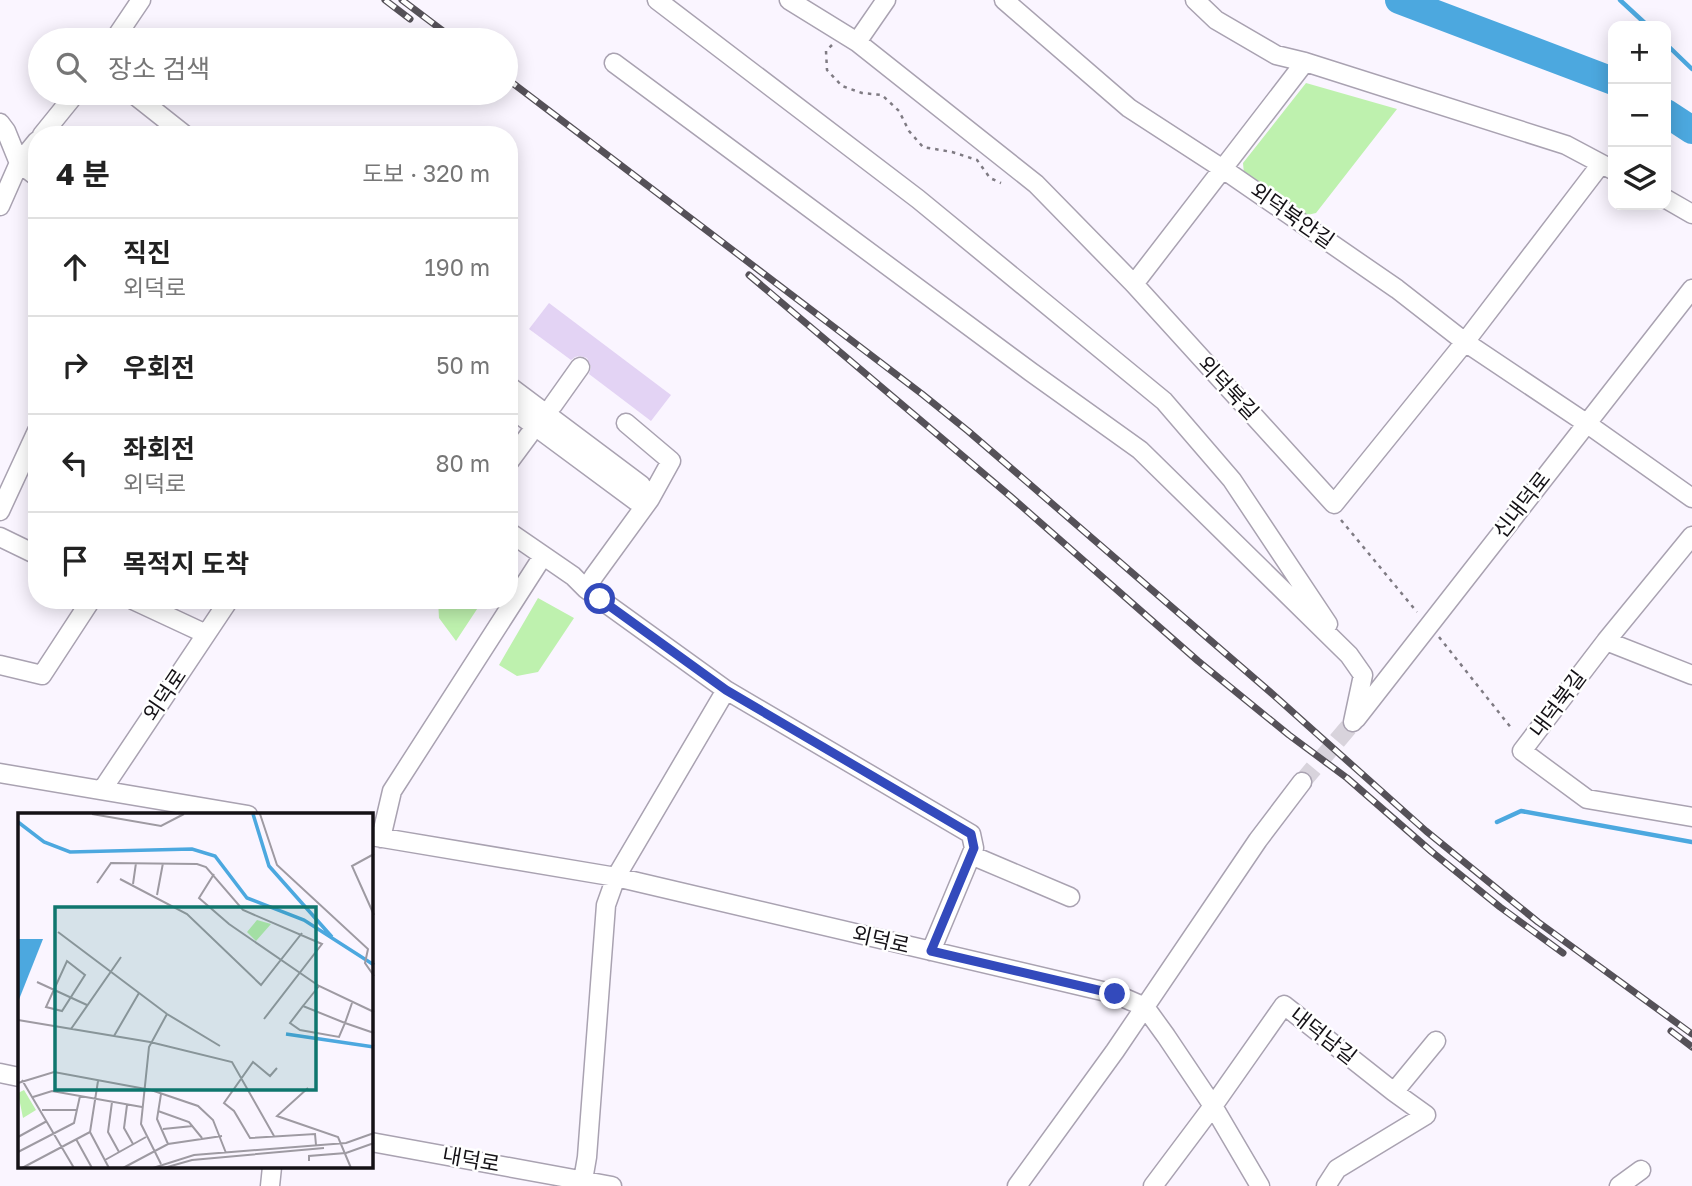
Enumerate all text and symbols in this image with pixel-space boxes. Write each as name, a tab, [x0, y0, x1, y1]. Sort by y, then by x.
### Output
map controls	[1608, 21, 1671, 210]
button: +	[1608, 21, 1671, 84]
search box	[28, 28, 518, 105]
icon: search	[52, 48, 90, 86]
text: 장소 검색	[108, 53, 210, 84]
button: −	[1608, 84, 1671, 147]
button: layers	[1608, 147, 1671, 210]
text: 4 분	[56, 156, 110, 192]
text: 도보 · 320 m	[362, 159, 490, 187]
street label: 외덕북안길	[1246, 177, 1340, 254]
text: 직진	[123, 237, 171, 268]
icon: ahead	[56, 248, 94, 286]
text: 190 m	[425, 253, 490, 281]
text: 외덕로	[123, 273, 186, 301]
icon: right	[56, 346, 94, 384]
street label: 외덕북길	[1193, 350, 1265, 424]
text: 50 m	[436, 351, 490, 379]
text: 우회전	[123, 352, 195, 383]
text: 좌회전	[123, 433, 195, 464]
icon: left	[56, 444, 94, 482]
text: 80 m	[436, 449, 490, 477]
street label: 신내덕로	[1487, 466, 1555, 543]
text: 외덕로	[123, 469, 186, 497]
icon: arrive	[56, 542, 94, 580]
text: 목적지 도착	[123, 548, 249, 579]
route start	[584, 583, 615, 614]
street label: 외덕로	[137, 663, 191, 726]
street label: 내덕북길	[1524, 665, 1591, 742]
inset map	[18, 813, 373, 1168]
street label: 외덕로	[850, 920, 912, 958]
route end	[1099, 978, 1130, 1009]
street label: 내덕남길	[1285, 1001, 1362, 1069]
street label: 내덕로	[440, 1141, 502, 1177]

